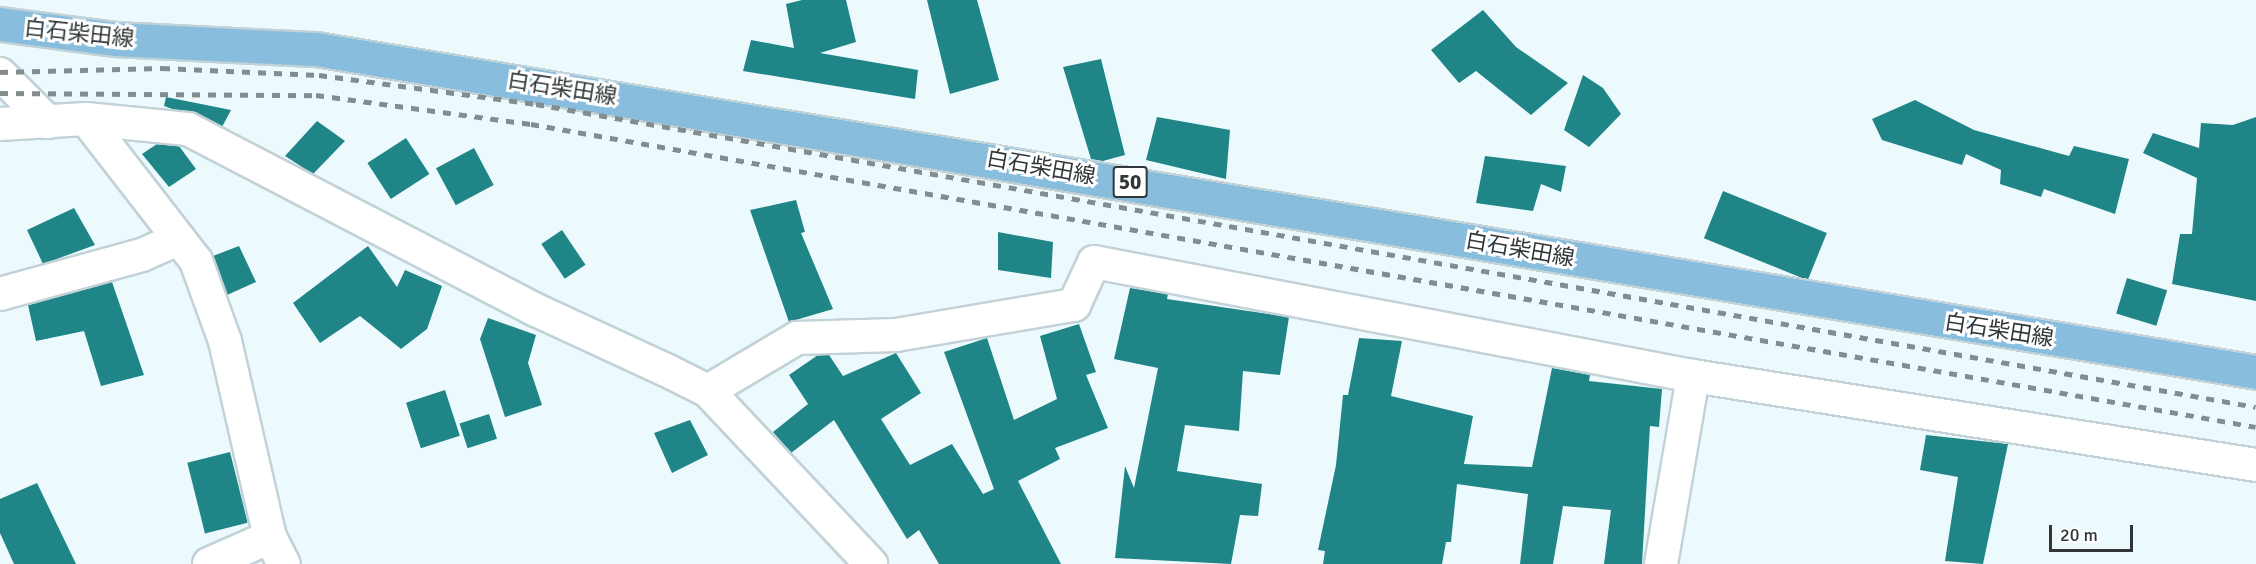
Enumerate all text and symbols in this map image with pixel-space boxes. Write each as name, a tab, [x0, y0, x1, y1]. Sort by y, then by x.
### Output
street label: 白石柴田線	[23, 14, 135, 52]
street label: 白石柴田線	[506, 66, 618, 110]
street label: 白石柴田線	[985, 144, 1097, 190]
road number: 50	[1112, 164, 1148, 200]
street label: 白石柴田線	[1464, 226, 1576, 272]
street label: 白石柴田線	[1943, 308, 2055, 352]
scale bar	[2052, 513, 2136, 551]
text: 20 m	[2060, 524, 2098, 546]

